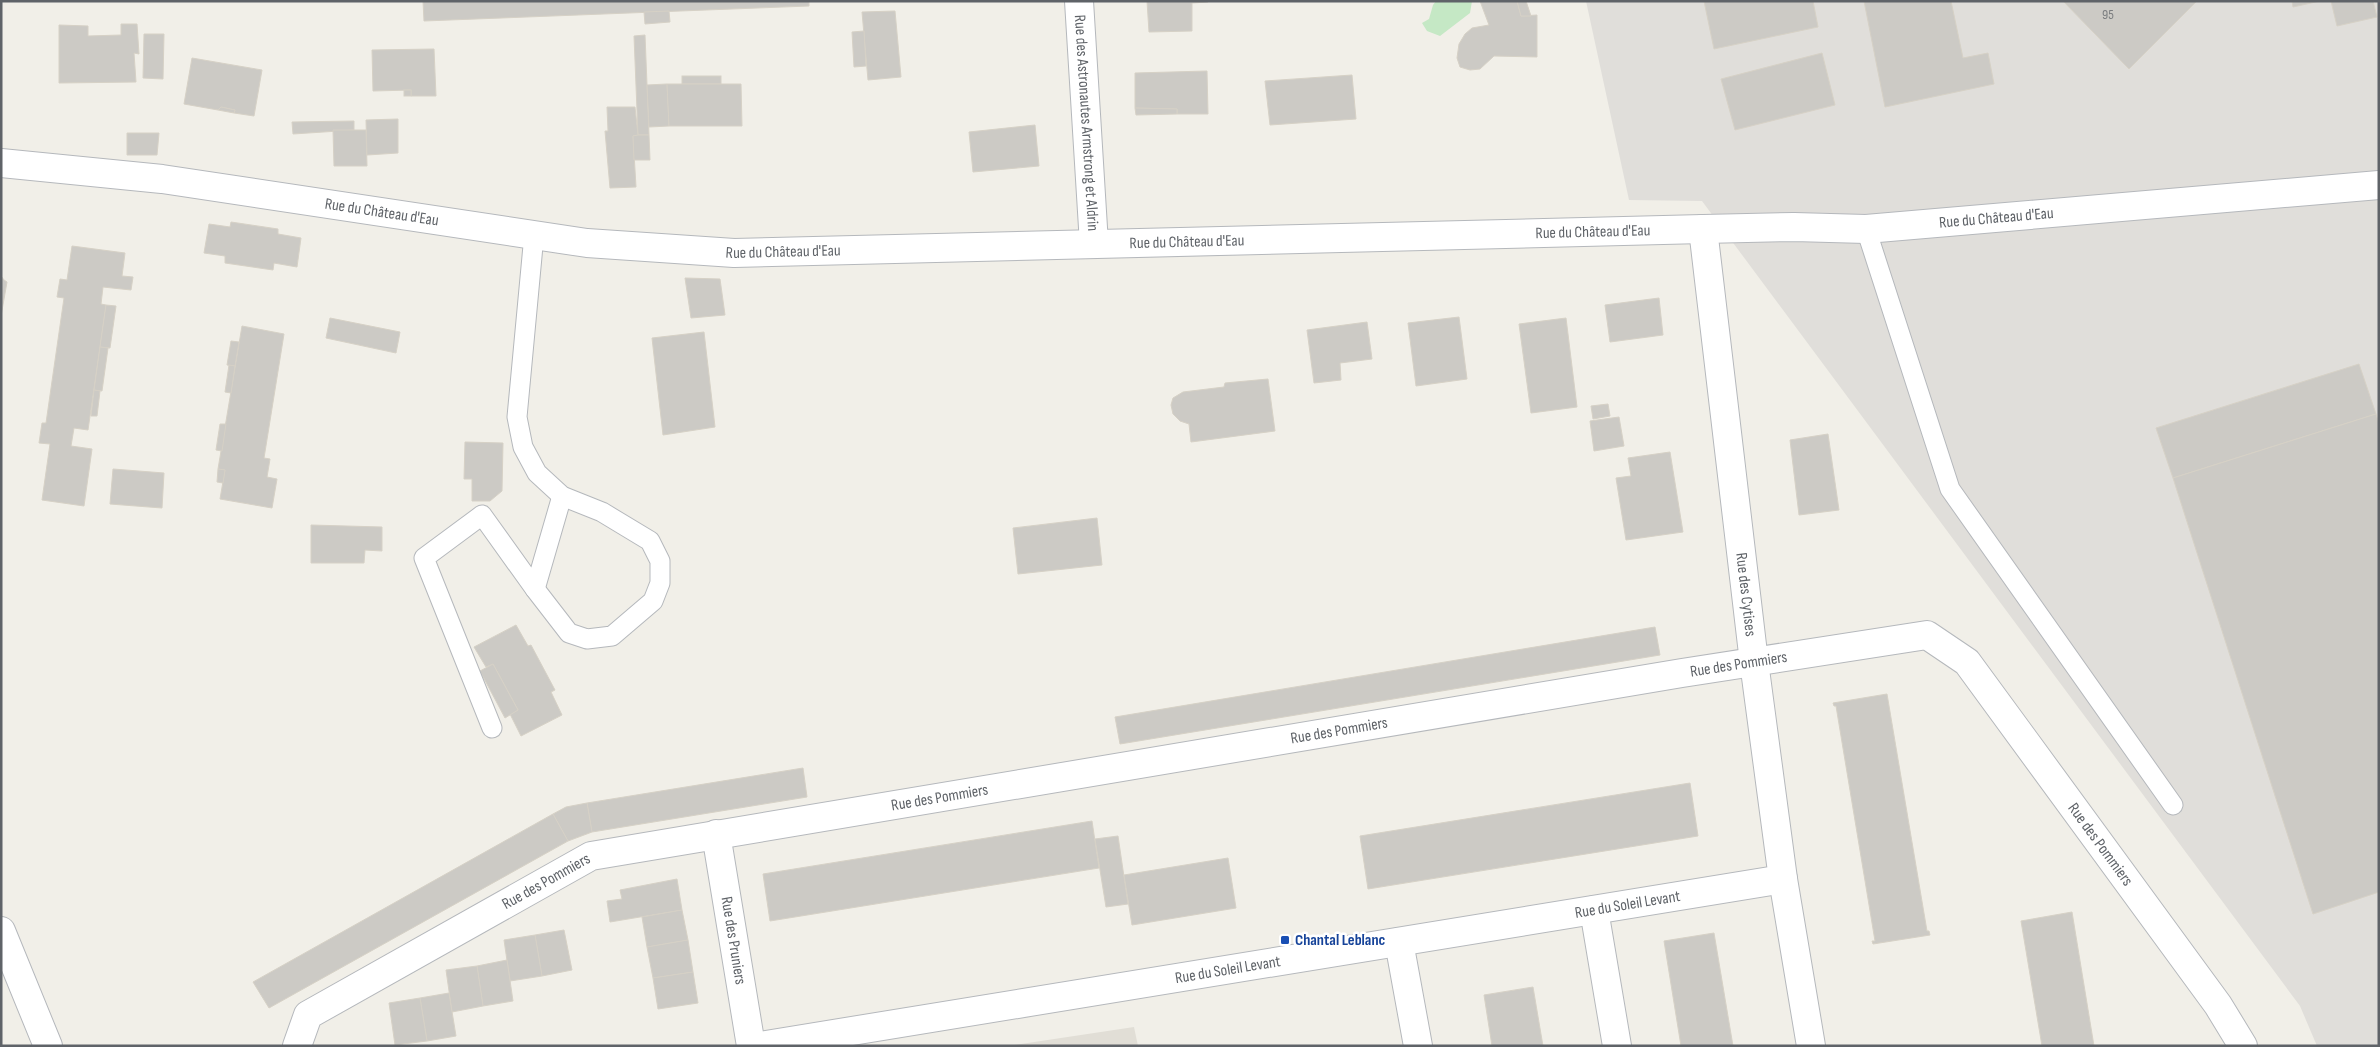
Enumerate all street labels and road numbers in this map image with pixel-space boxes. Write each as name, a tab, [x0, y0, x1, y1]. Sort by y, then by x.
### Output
street label: Rue des Astronautes Armstrong et Aldrin	[1070, 14, 1103, 232]
street label: Rue du Château d'Eau	[324, 194, 440, 230]
street label: Rue du Château d'Eau	[1938, 203, 2054, 232]
street label: Rue du Château d'Eau	[1535, 221, 1650, 243]
street label: Rue du Château d'Eau	[1129, 231, 1245, 253]
street label: Rue du Château d'Eau	[725, 241, 841, 263]
street label: Rue des Cytises	[1732, 551, 1760, 638]
street label: Rue des Pommiers	[1689, 647, 1789, 681]
street label: Rue des Pommiers	[1289, 713, 1389, 748]
street label: Rue des Pommiers	[890, 780, 990, 815]
street label: Rue des Pommiers	[2064, 799, 2137, 890]
street label: Rue des Pommiers	[499, 849, 594, 914]
street label: Rue du Soleil Levant	[1573, 886, 1682, 922]
street label: Rue des Pruniers	[717, 895, 750, 986]
street label: Rue du Soleil Levant	[1174, 952, 1282, 988]

